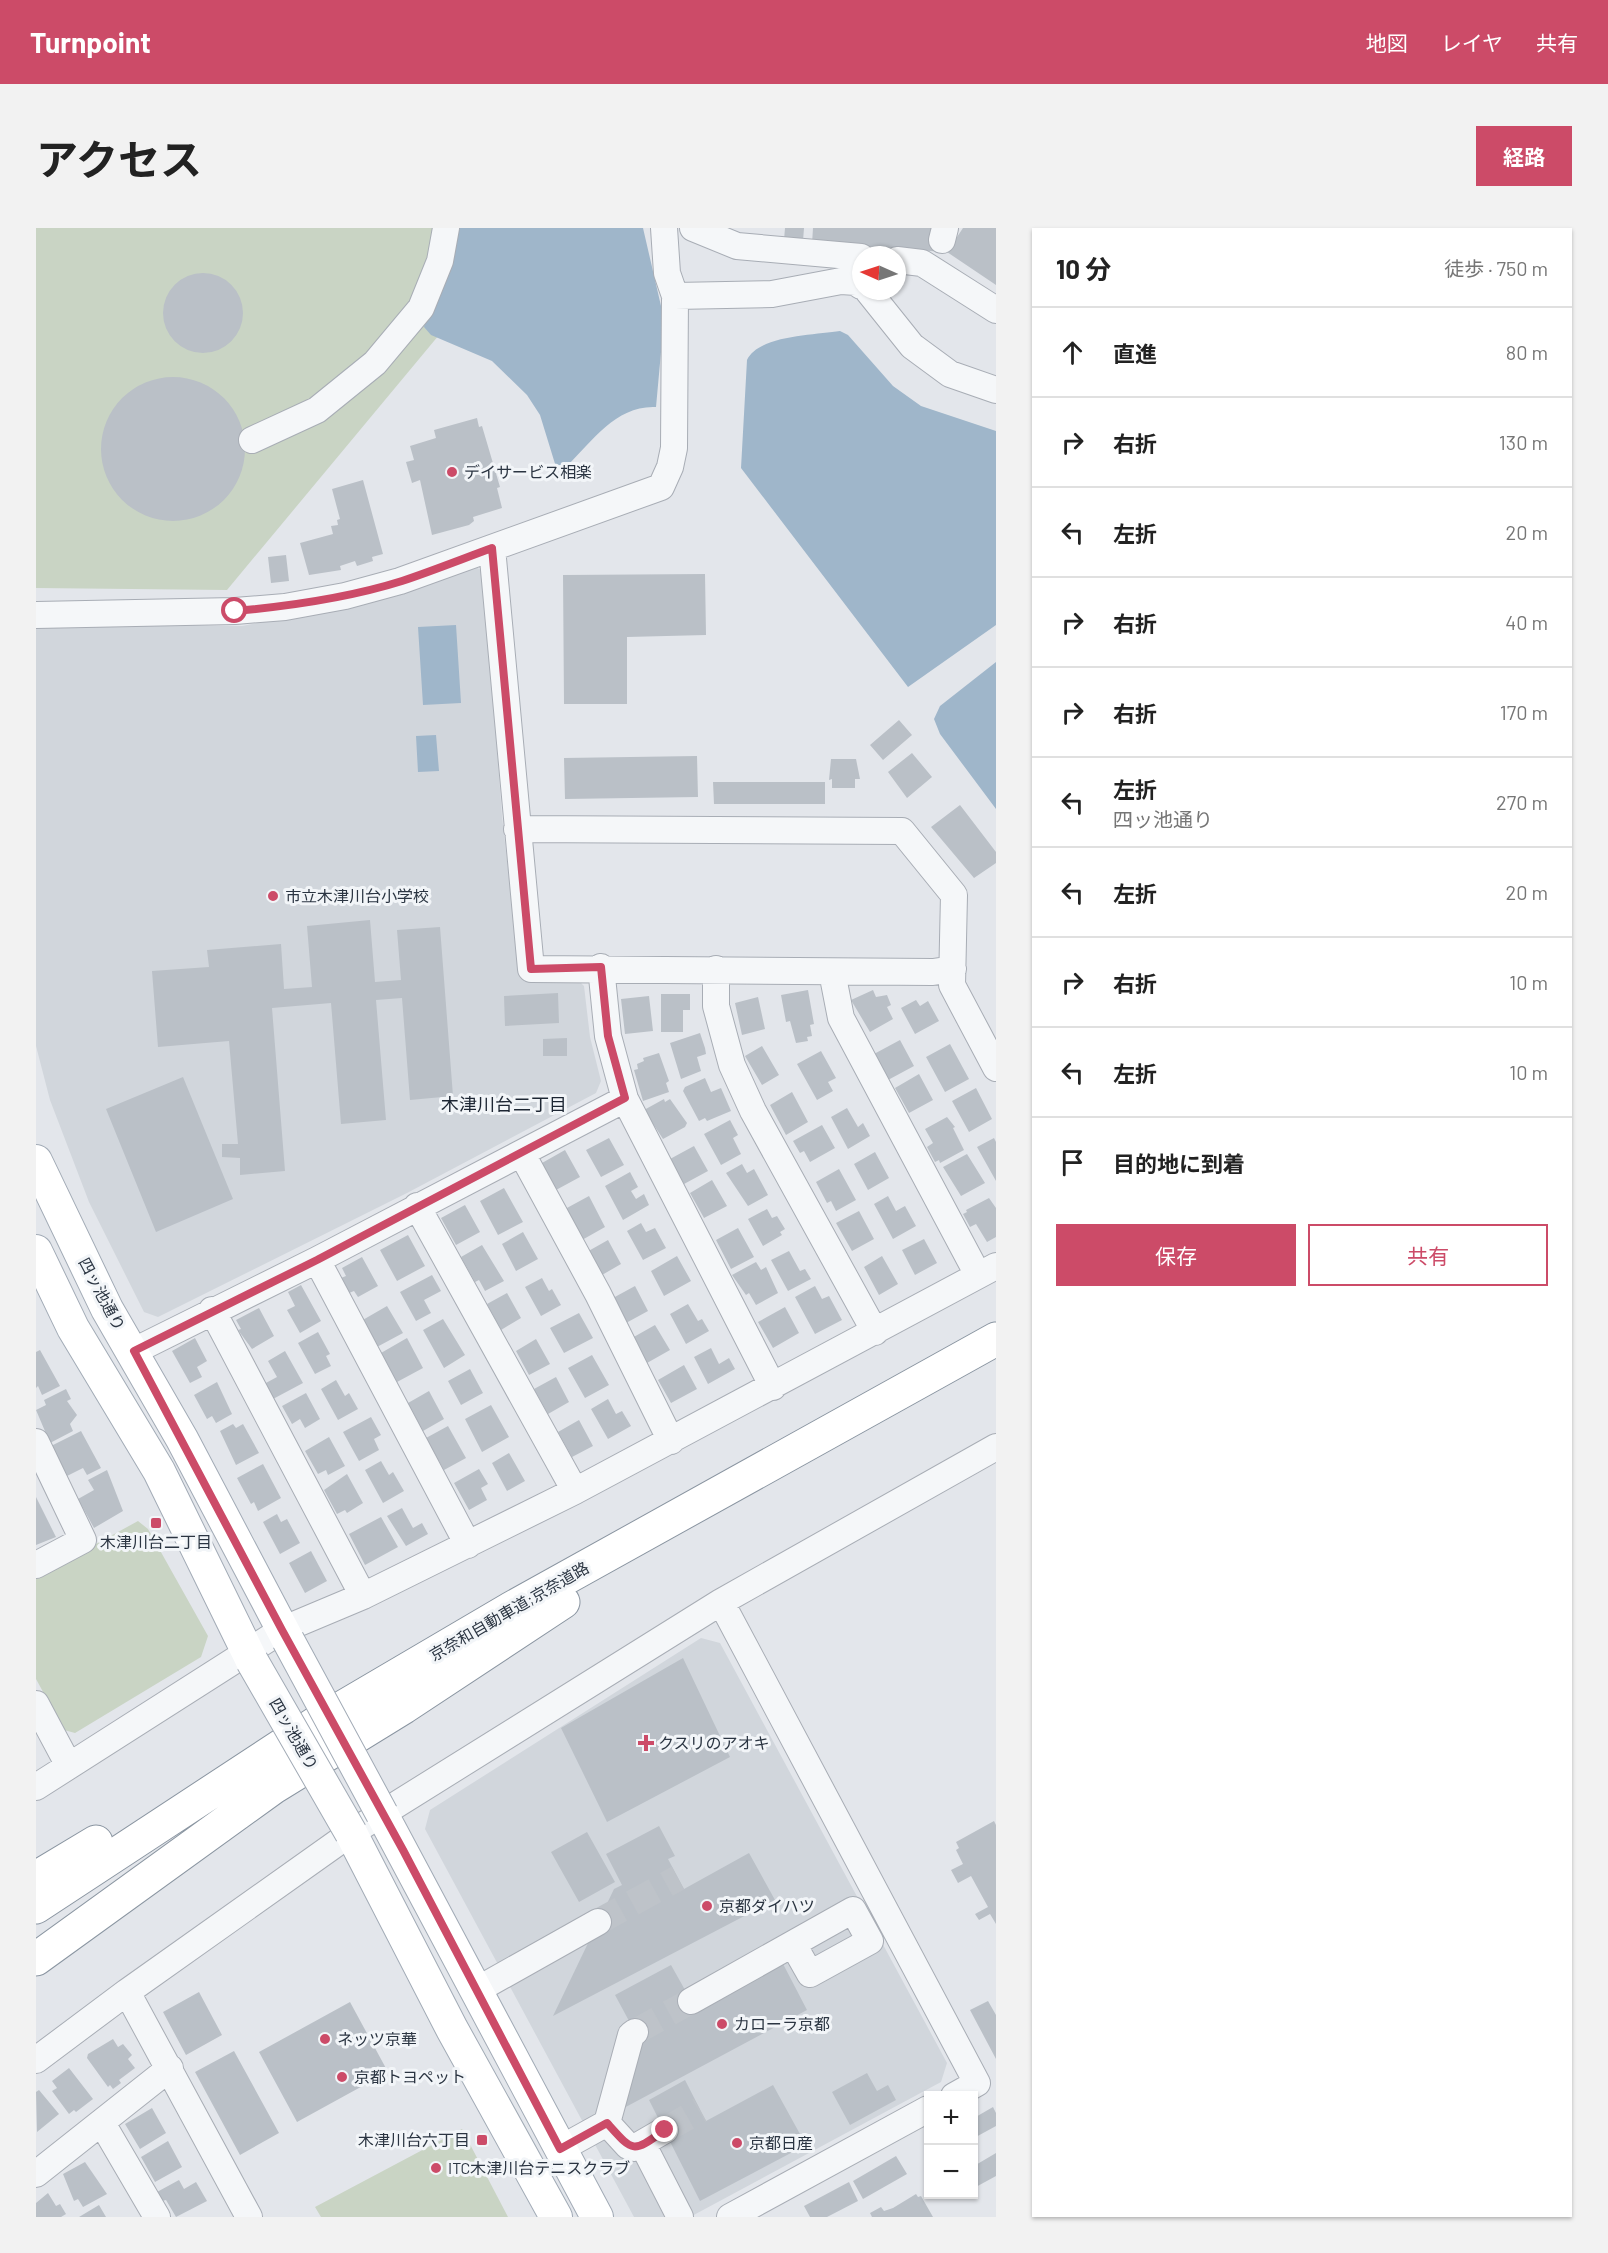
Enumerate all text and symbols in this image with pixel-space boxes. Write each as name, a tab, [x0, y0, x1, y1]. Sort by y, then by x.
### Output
text: Turnpoint	[30, 25, 151, 59]
text: 地図	[1366, 30, 1408, 55]
text: レイヤ	[1441, 30, 1503, 55]
text: 共有	[1536, 30, 1578, 55]
button: 経路	[1476, 126, 1572, 186]
text: アクセス	[36, 133, 202, 183]
north arrow	[852, 246, 906, 300]
text: 10 分	[1056, 253, 1111, 284]
text: 徒歩 · 750 m	[1444, 256, 1548, 280]
icon: ahead	[1056, 336, 1089, 369]
text: 直進	[1113, 340, 1157, 366]
text: 80 m	[1506, 340, 1548, 364]
icon: right	[1056, 426, 1089, 459]
text: 右折	[1113, 430, 1157, 456]
text: 130 m	[1499, 430, 1548, 454]
place label: デイサービス相楽	[464, 462, 592, 481]
marker: デイサービス相楽	[445, 465, 459, 479]
icon: left	[1056, 516, 1089, 549]
text: 左折	[1113, 520, 1157, 546]
text: 20 m	[1505, 520, 1548, 544]
route start	[221, 597, 247, 623]
icon: right	[1056, 606, 1089, 639]
text: 右折	[1113, 610, 1157, 636]
text: 40 m	[1505, 610, 1548, 634]
icon: right	[1056, 696, 1089, 729]
text: 右折	[1113, 700, 1157, 726]
text: 170 m	[1500, 700, 1548, 724]
text: 左折	[1113, 776, 1157, 802]
icon: left	[1056, 786, 1089, 819]
text: 270 m	[1496, 790, 1548, 814]
text: 四ッ池通り	[1113, 807, 1213, 831]
icon: left	[1056, 876, 1089, 909]
text: 左折	[1113, 880, 1157, 906]
text: 20 m	[1505, 880, 1548, 904]
place label: 市立木津川台小学校	[285, 886, 429, 905]
marker: 市立木津川台小学校	[266, 889, 280, 903]
icon: right	[1056, 966, 1089, 999]
text: 右折	[1113, 970, 1157, 996]
text: 10 m	[1509, 970, 1548, 994]
icon: left	[1056, 1056, 1089, 1089]
text: 左折	[1113, 1060, 1157, 1086]
text: 10 m	[1509, 1060, 1548, 1084]
district label: 木津川台二丁目	[441, 1093, 567, 1115]
icon: arrive	[1056, 1146, 1089, 1179]
text: 目的地に到着	[1113, 1150, 1245, 1176]
button: 保存	[1056, 1224, 1296, 1286]
button: 共有	[1308, 1224, 1548, 1286]
street label: 四ッ池通り	[75, 1254, 130, 1334]
marker: 木津川台二丁目	[149, 1516, 163, 1530]
place label: 木津川台二丁目	[100, 1532, 212, 1551]
street label: 京奈和自動車道;京奈道路	[426, 1557, 592, 1664]
street label: 四ッ池通り	[266, 1694, 323, 1773]
place label: クスリのアオキ	[658, 1733, 770, 1752]
marker: クスリのアオキ	[639, 1736, 653, 1750]
place label: 京都ダイハツ	[719, 1896, 815, 1915]
marker: 京都ダイハツ	[700, 1899, 714, 1913]
place label: カローラ京都	[734, 2014, 830, 2033]
marker: カローラ京都	[715, 2017, 729, 2031]
place label: ネッツ京華	[337, 2029, 417, 2048]
marker: ネッツ京華	[318, 2032, 332, 2046]
place label: 京都トヨペット	[354, 2067, 466, 2086]
marker: 京都トヨペット	[335, 2070, 349, 2084]
map controls	[924, 2091, 978, 2199]
button: +	[924, 2091, 978, 2145]
route end	[651, 2116, 677, 2142]
place label: 木津川台六丁目	[358, 2130, 470, 2149]
marker: 木津川台六丁目	[475, 2133, 489, 2147]
place label: 京都日産	[749, 2133, 813, 2152]
marker: 京都日産	[730, 2136, 744, 2150]
button: −	[924, 2145, 978, 2199]
place label: ITC木津川台テニスクラブ	[448, 2158, 630, 2177]
marker: ITC木津川台テニスクラブ	[429, 2161, 443, 2175]

